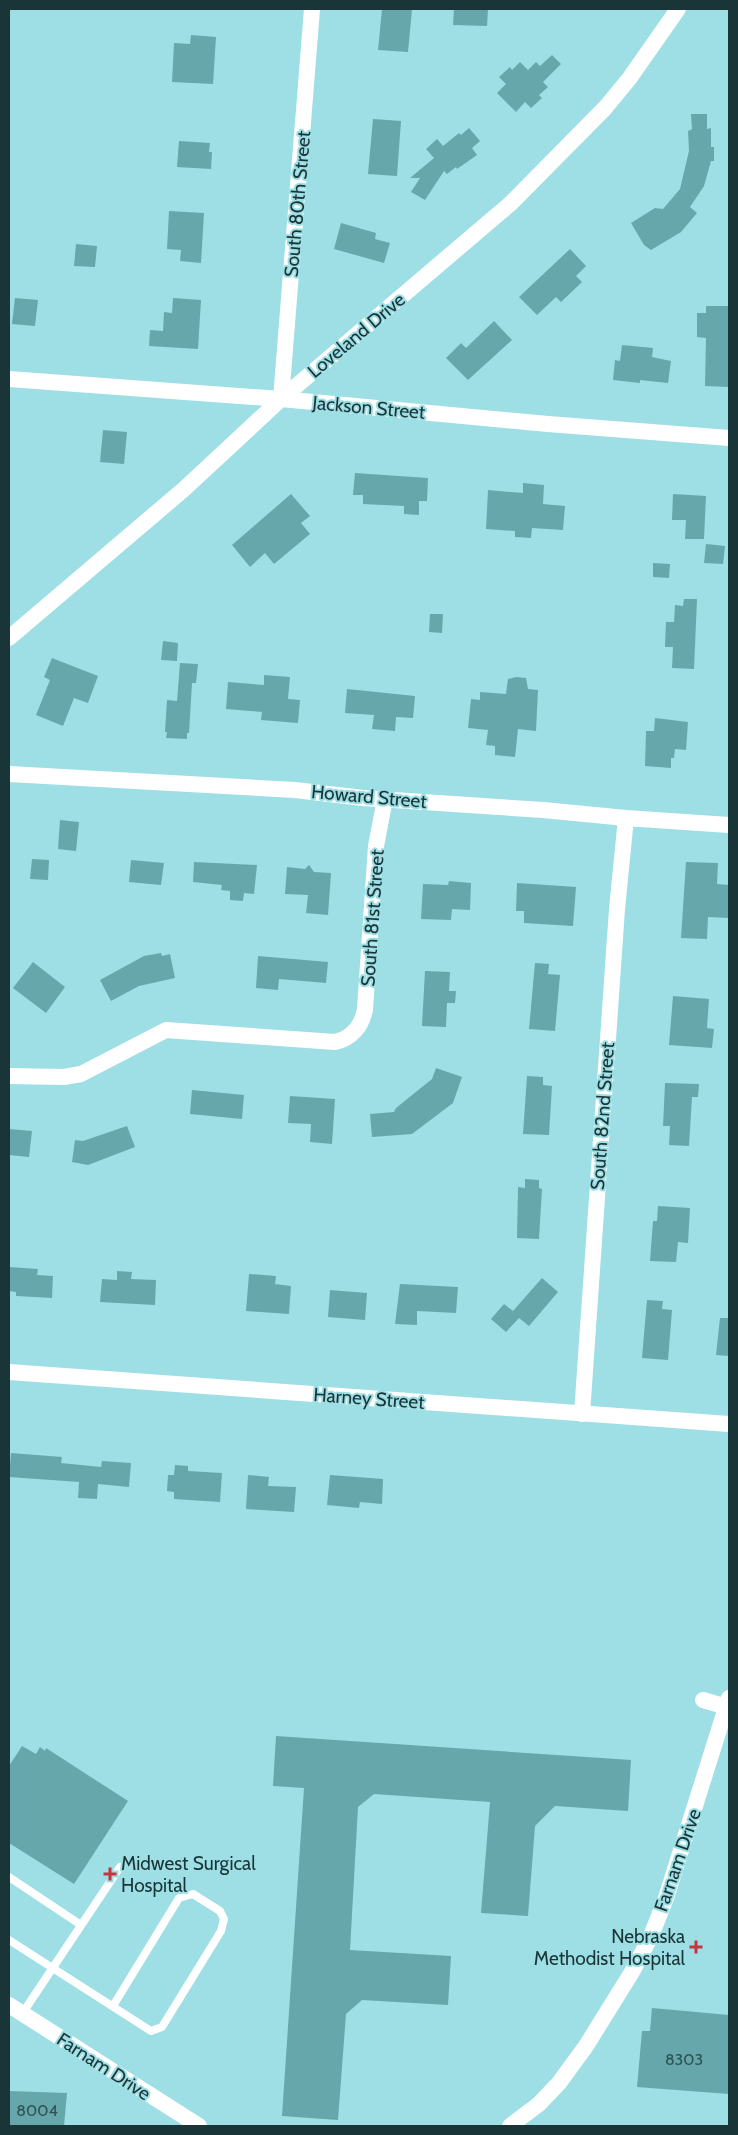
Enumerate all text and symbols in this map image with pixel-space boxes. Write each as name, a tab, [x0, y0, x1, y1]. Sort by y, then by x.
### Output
street label: South 80th Street	[280, 129, 315, 278]
street label: Loveland Drive	[303, 288, 410, 383]
street label: Jackson Street	[311, 391, 427, 424]
street label: Howard Street	[310, 780, 428, 813]
street label: South 81st Street	[356, 848, 389, 987]
street label: South 82nd Street	[586, 1041, 619, 1191]
street label: Harney Street	[313, 1383, 426, 1414]
street label: Farnam Drive	[649, 1805, 706, 1915]
place label: Midwest Surgical Hospital	[121, 1852, 256, 1897]
marker: Midwest Surgical Hospital	[103, 1867, 117, 1881]
place label: Nebraska Methodist Hospital	[534, 1925, 686, 1970]
marker: Nebraska Methodist Hospital	[689, 1940, 703, 1954]
street label: Farnam Drive	[52, 2028, 155, 2105]
house number: 8303	[665, 2050, 703, 2069]
house number: 8004	[16, 2101, 58, 2120]

